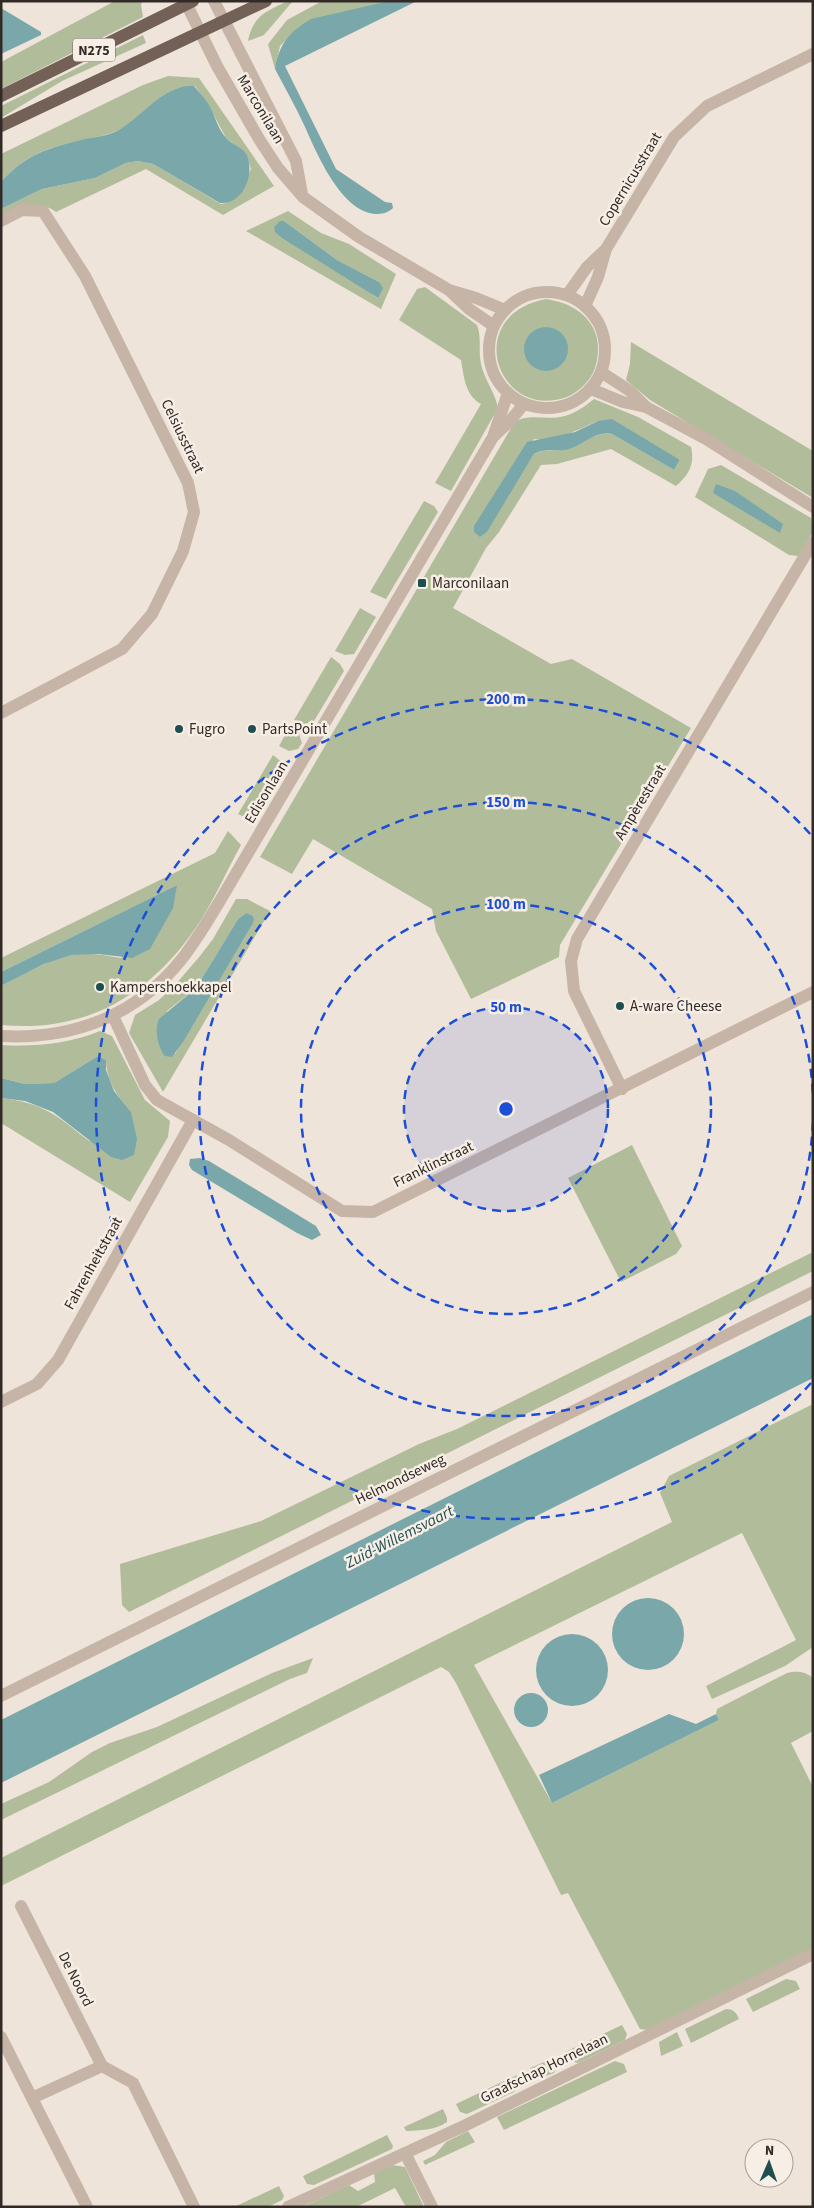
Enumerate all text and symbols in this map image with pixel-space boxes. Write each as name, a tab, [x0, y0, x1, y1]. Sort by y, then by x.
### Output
road number: N275	[73, 38, 115, 62]
street label: Marconilaan	[232, 71, 289, 148]
street label: Copernicusstraat	[594, 128, 667, 230]
street label: Celsiusstraat	[156, 396, 210, 477]
place label: Marconilaan	[432, 573, 509, 594]
marker: Marconilaan	[416, 577, 428, 589]
text: 200 m	[486, 689, 526, 710]
place label: Fugro	[189, 719, 225, 740]
place label: PartsPoint	[262, 719, 327, 740]
marker: Fugro	[173, 723, 185, 735]
marker: PartsPoint	[246, 723, 258, 735]
street label: Edisonlaan	[240, 757, 293, 827]
street label: Ampèrestraat	[610, 761, 671, 844]
text: 150 m	[486, 792, 526, 813]
text: 100 m	[486, 894, 526, 915]
place label: Kampershoekkapel	[110, 977, 232, 998]
marker: Kampershoekkapel	[94, 981, 106, 993]
place label: A-ware Cheese	[630, 996, 722, 1017]
text: 50 m	[490, 997, 522, 1018]
marker: A-ware Cheese	[614, 1000, 626, 1012]
centre of rings	[497, 1100, 515, 1118]
street label: Franklinstraat	[390, 1136, 477, 1193]
street label: Fahrenheitstraat	[59, 1213, 128, 1314]
street label: Helmondseweg	[352, 1448, 449, 1510]
water label: Zuid-Willemsvaart	[341, 1500, 458, 1574]
street label: De Noord	[53, 1948, 98, 2010]
street label: Graafschap Hornelaan	[477, 2028, 612, 2108]
north arrow	[744, 2138, 794, 2188]
text: N	[764, 2141, 774, 2161]

